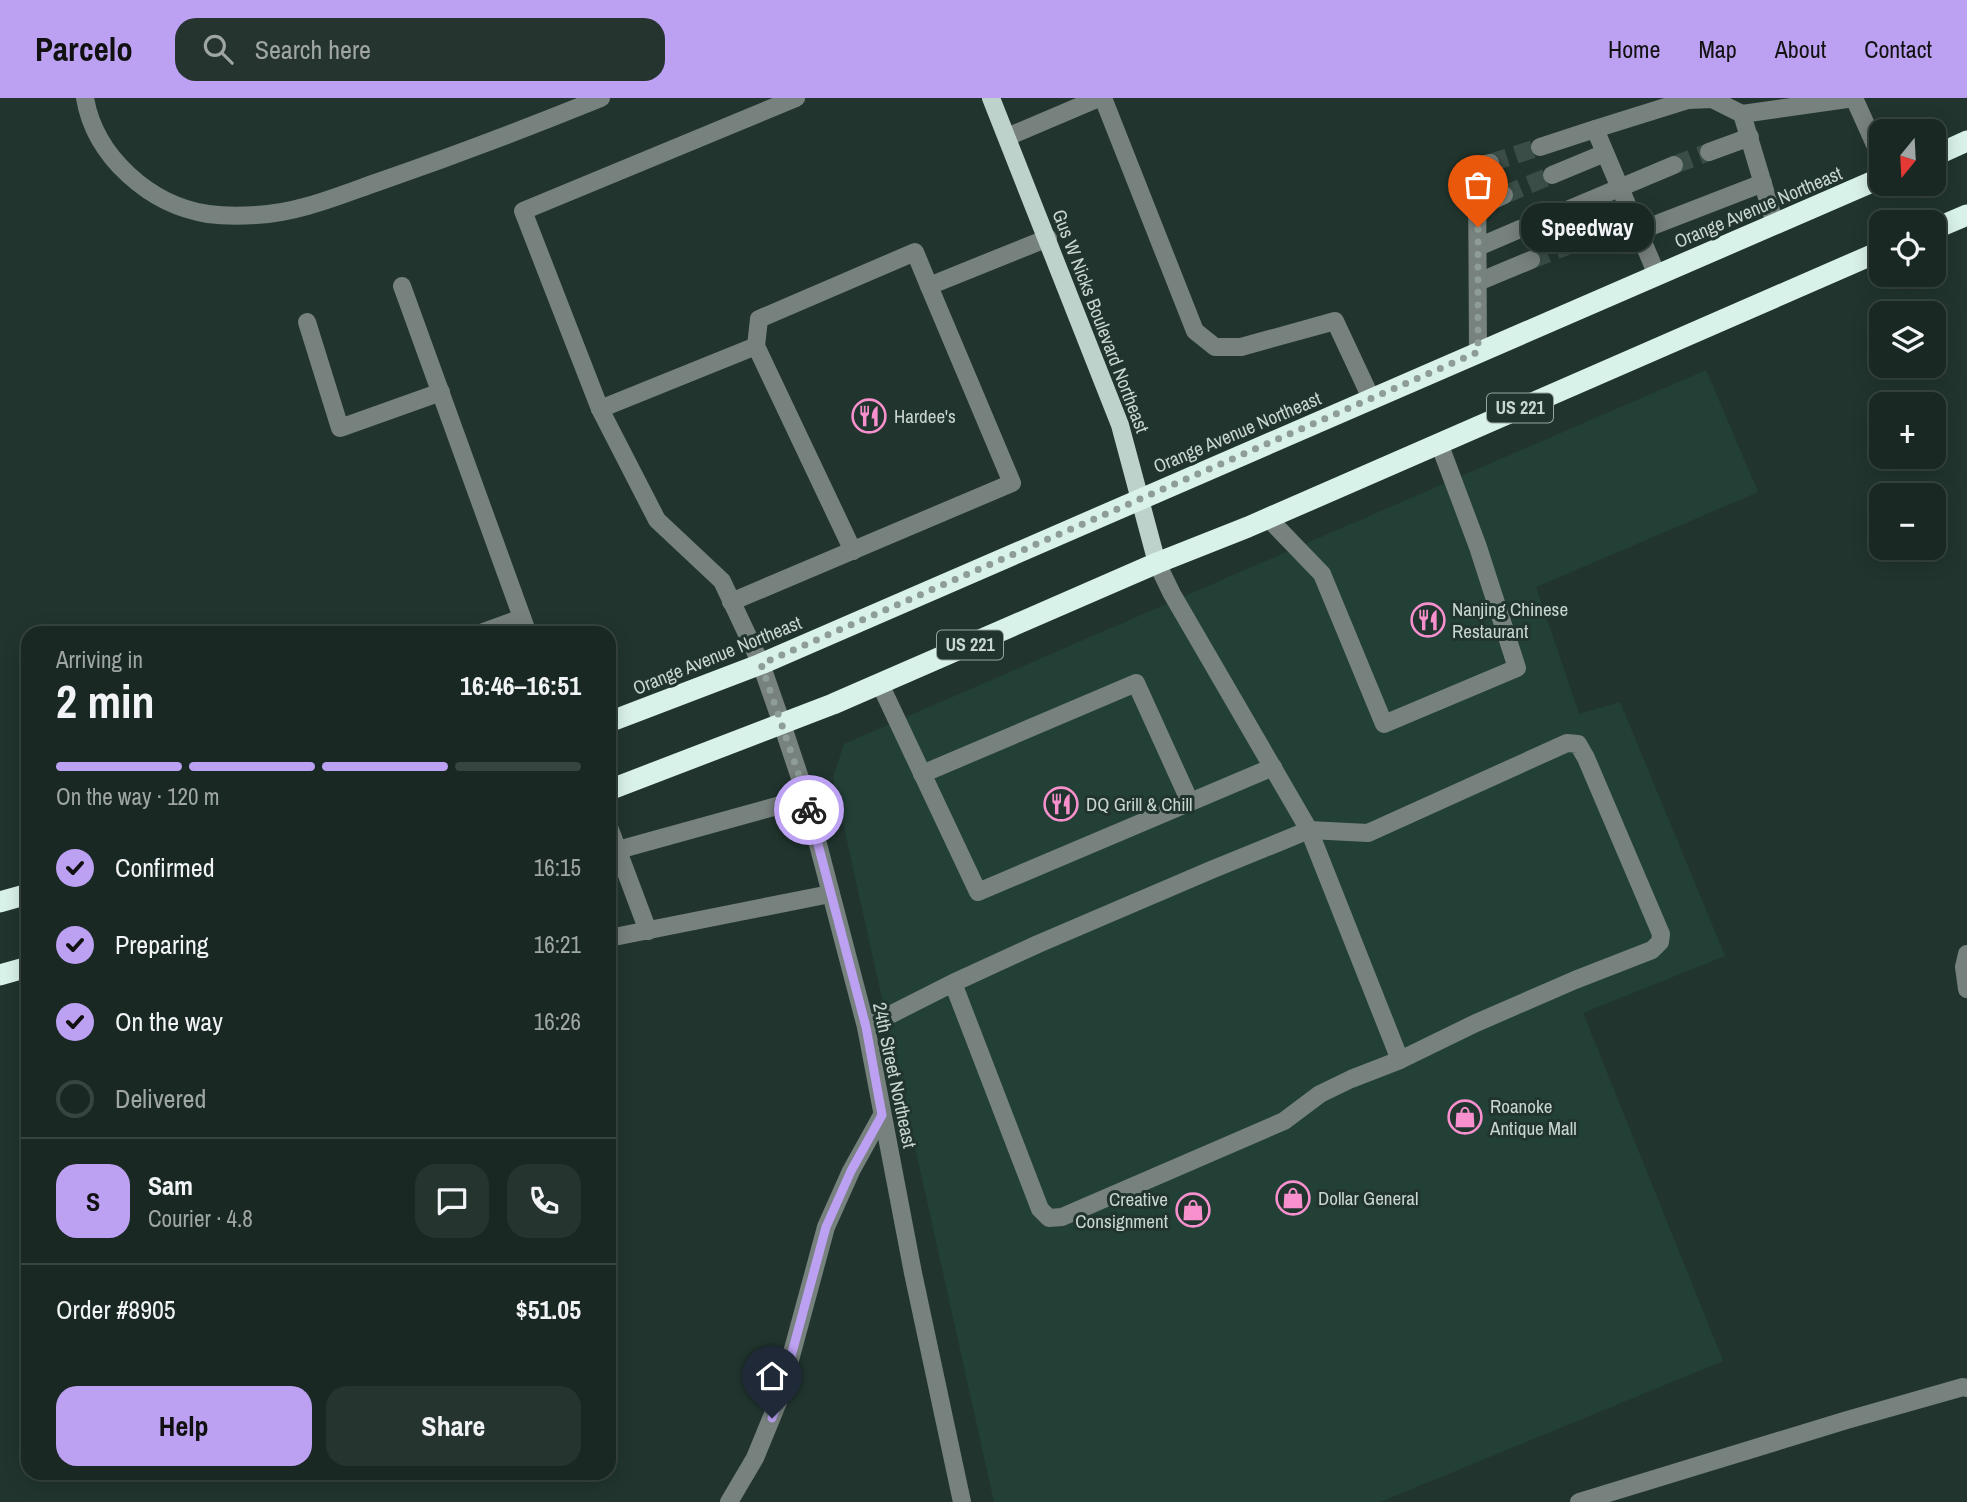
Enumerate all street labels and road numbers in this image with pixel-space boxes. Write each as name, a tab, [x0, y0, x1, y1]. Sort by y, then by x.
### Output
street label: Orange Avenue Northeast	[1670, 160, 1846, 254]
street label: Gus W Nicks Boulevard Northeast	[1046, 206, 1156, 437]
street label: Orange Avenue Northeast	[1149, 385, 1325, 479]
road number: US 221	[1487, 394, 1553, 422]
street label: Orange Avenue Northeast	[629, 609, 806, 701]
road number: US 221	[937, 630, 1003, 660]
street label: 24th Street Northeast	[867, 1000, 923, 1151]

